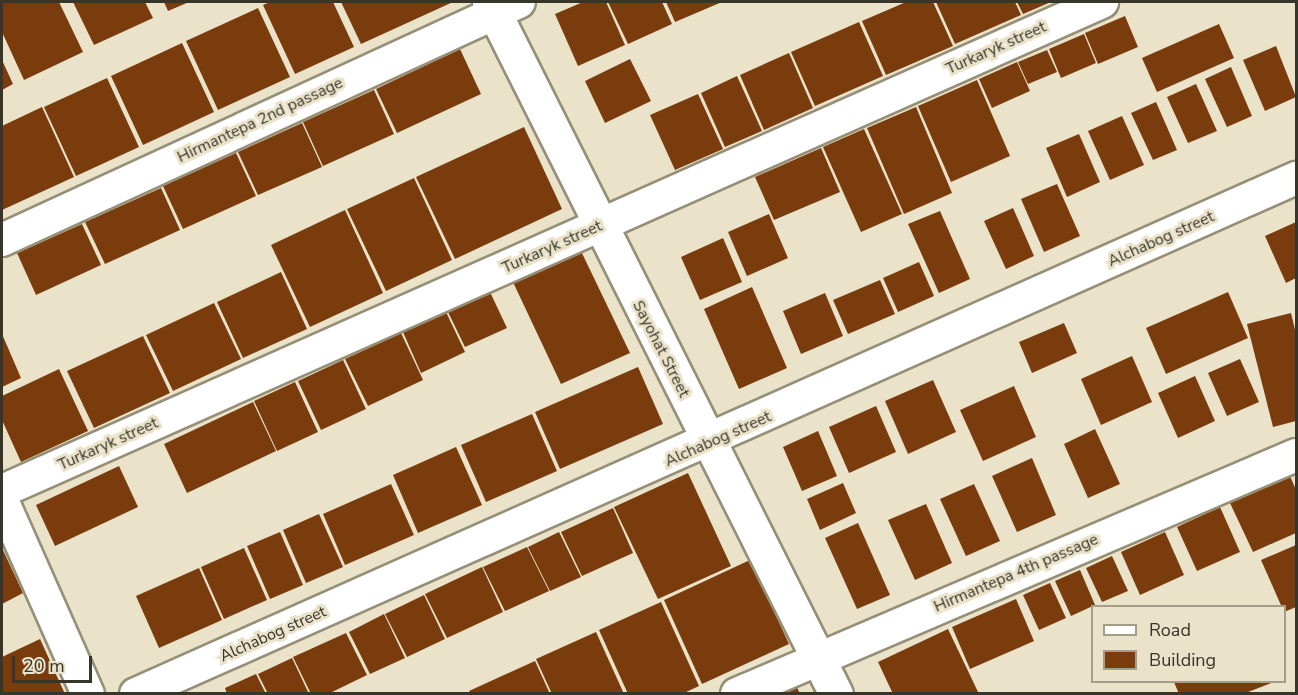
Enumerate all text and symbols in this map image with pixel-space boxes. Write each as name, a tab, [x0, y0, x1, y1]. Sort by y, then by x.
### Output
street label: Turkaryk street	[943, 17, 1049, 79]
street label: Hirmantepa 2nd passage	[174, 73, 346, 167]
street label: Alchabog street	[1105, 207, 1217, 271]
street label: Turkaryk street	[499, 216, 605, 278]
street label: Sayohat Street	[628, 297, 694, 401]
street label: Alchabog street	[662, 407, 774, 471]
street label: Turkaryk street	[55, 413, 161, 475]
street label: Hirmantepa 4th passage	[931, 530, 1101, 616]
street label: Alchabog street	[217, 602, 329, 666]
legend	[1091, 605, 1286, 683]
text: Road	[1149, 618, 1191, 642]
scale bar	[15, 644, 94, 682]
text: Building	[1149, 648, 1216, 672]
text: 20 m	[23, 654, 65, 678]

